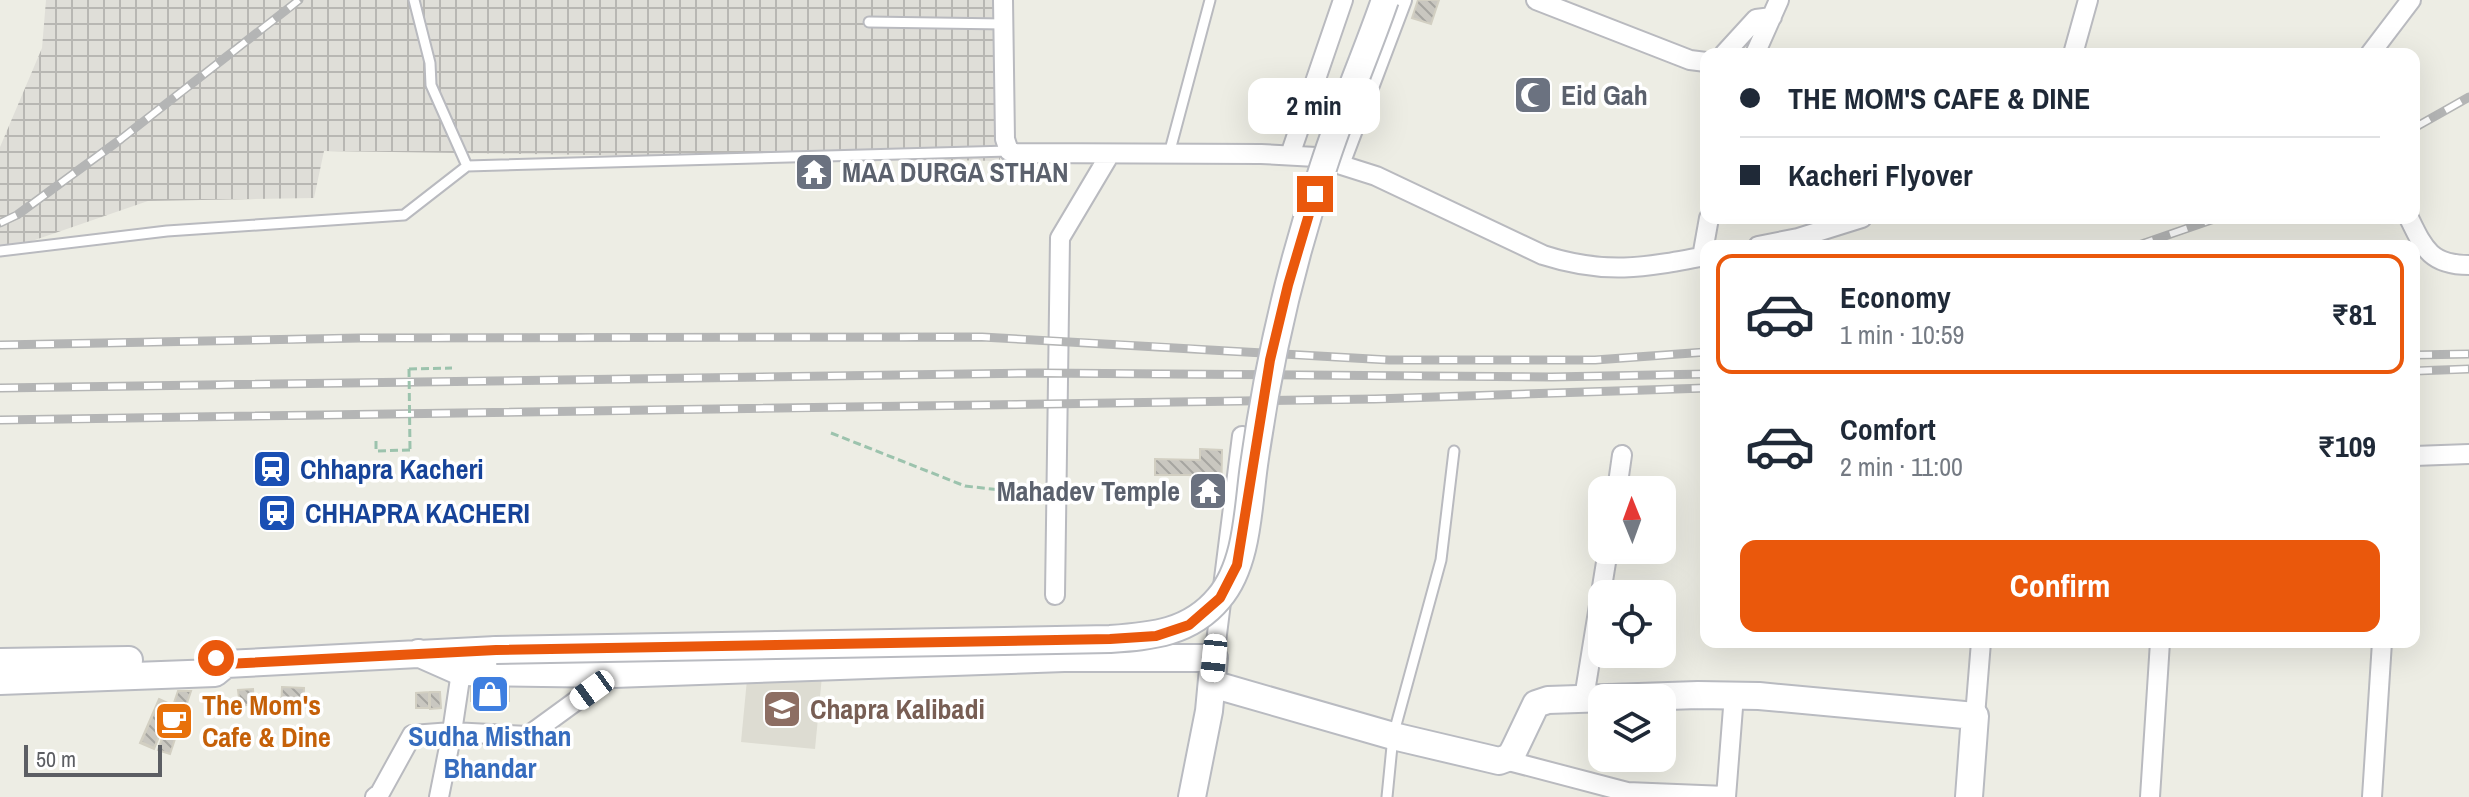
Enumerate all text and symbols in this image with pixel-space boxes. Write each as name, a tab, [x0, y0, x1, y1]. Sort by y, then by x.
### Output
mosque icon: Eid Gah	[1512, 74, 1554, 116]
place label: Eid Gah	[1561, 76, 1648, 114]
callout: 2 min	[1249, 78, 1381, 134]
text: THE MOM'S CAFE & DINE	[1788, 78, 2090, 118]
text: 2 min	[1286, 88, 1342, 123]
temple icon: MAA DURGA STHAN	[793, 151, 835, 193]
place label: MAA DURGA STHAN	[842, 153, 1069, 191]
text: Kacheri Flyover	[1788, 155, 1973, 195]
route end	[1297, 176, 1333, 212]
text: Economy	[1840, 277, 1951, 317]
icon: car	[1744, 278, 1816, 350]
text: ₹81	[2331, 294, 2376, 334]
text: 1 min · 10:59	[1840, 317, 1964, 352]
text: Comfort	[1840, 409, 1936, 449]
icon: car	[1744, 410, 1816, 482]
text: ₹109	[2318, 426, 2376, 466]
station icon: Chhapra Kacheri	[251, 448, 293, 490]
text: 2 min · 11:00	[1840, 449, 1963, 484]
place label: Chhapra Kacheri	[300, 450, 484, 488]
temple icon: Mahadev Temple	[1187, 470, 1229, 512]
place label: Mahadev Temple	[997, 472, 1180, 510]
north arrow	[1588, 476, 1676, 564]
map controls	[1588, 476, 1676, 772]
station icon: CHHAPRA KACHERI	[256, 492, 298, 534]
place label: CHHAPRA KACHERI	[305, 494, 530, 532]
button: Confirm	[1740, 540, 2380, 632]
button: locate	[1588, 580, 1676, 668]
car	[1200, 633, 1228, 683]
route start	[198, 640, 234, 676]
car	[566, 666, 618, 714]
shop icon: Sudha Misthan Bhandar	[469, 673, 511, 715]
button: layers	[1588, 684, 1676, 772]
place label: The Mom's Cafe & Dine	[202, 686, 331, 756]
school or university icon: Chapra Kalibadi	[761, 688, 803, 730]
place label: Chapra Kalibadi	[810, 690, 985, 728]
cafe icon: The Mom's Cafe & Dine	[153, 700, 195, 742]
place label: Sudha Misthan Bhandar	[408, 717, 572, 787]
scale bar	[24, 741, 162, 777]
text: 50 m	[36, 744, 76, 774]

